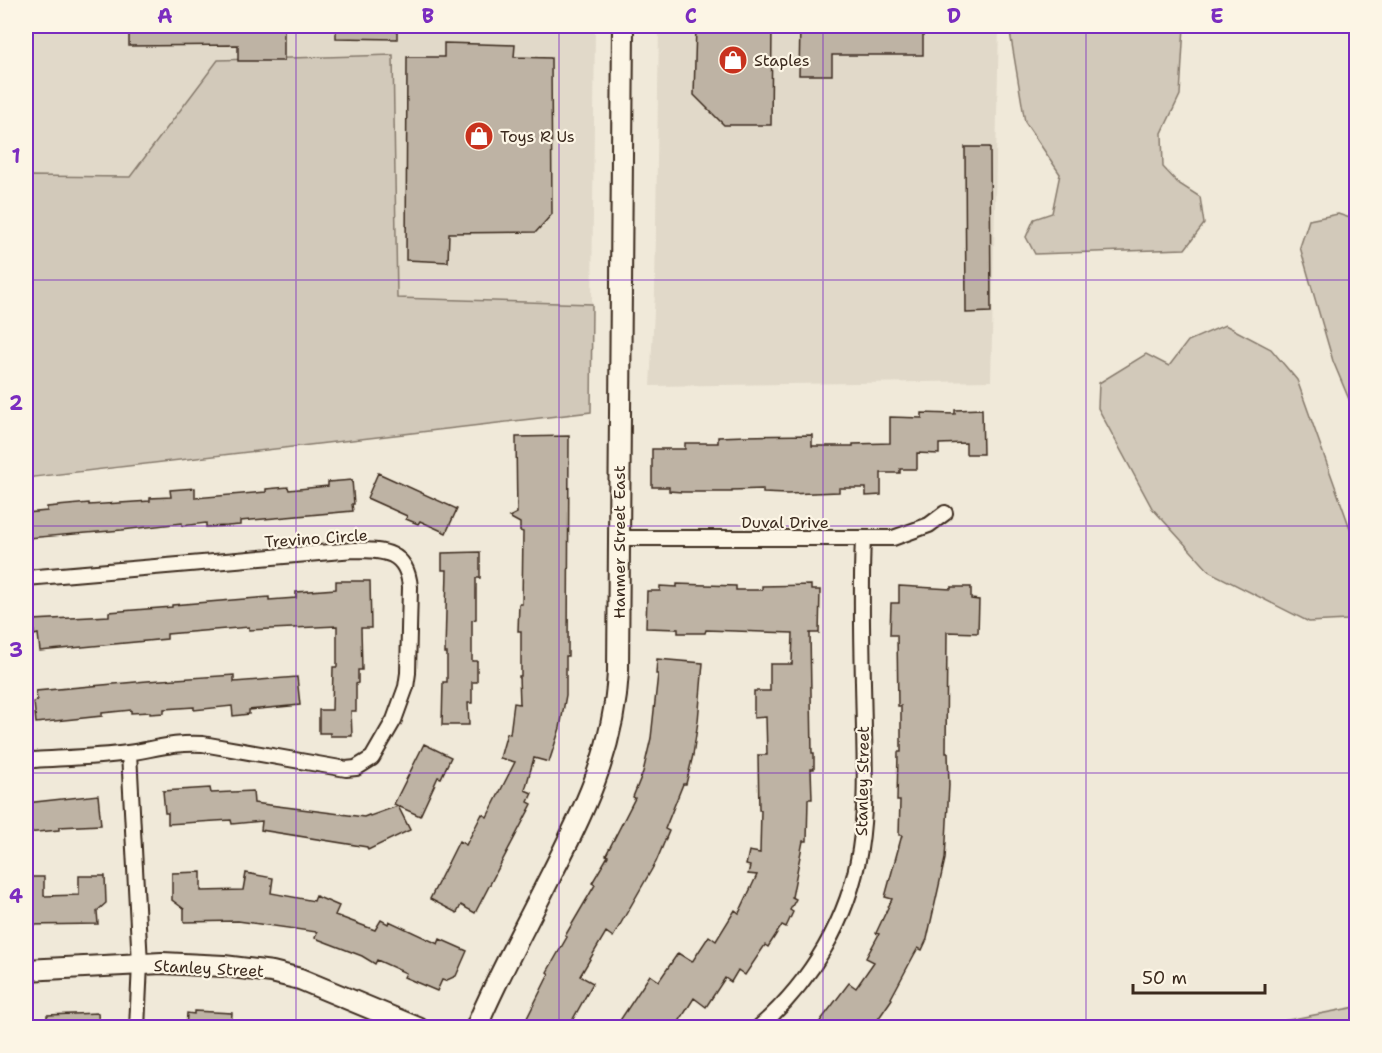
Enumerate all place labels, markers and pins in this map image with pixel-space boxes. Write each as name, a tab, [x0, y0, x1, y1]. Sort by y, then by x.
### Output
shop icon: Staples	[717, 44, 749, 76]
place label: Staples	[754, 50, 810, 71]
shop icon: Toys R Us	[463, 120, 495, 152]
place label: Toys R Us	[500, 126, 575, 147]

